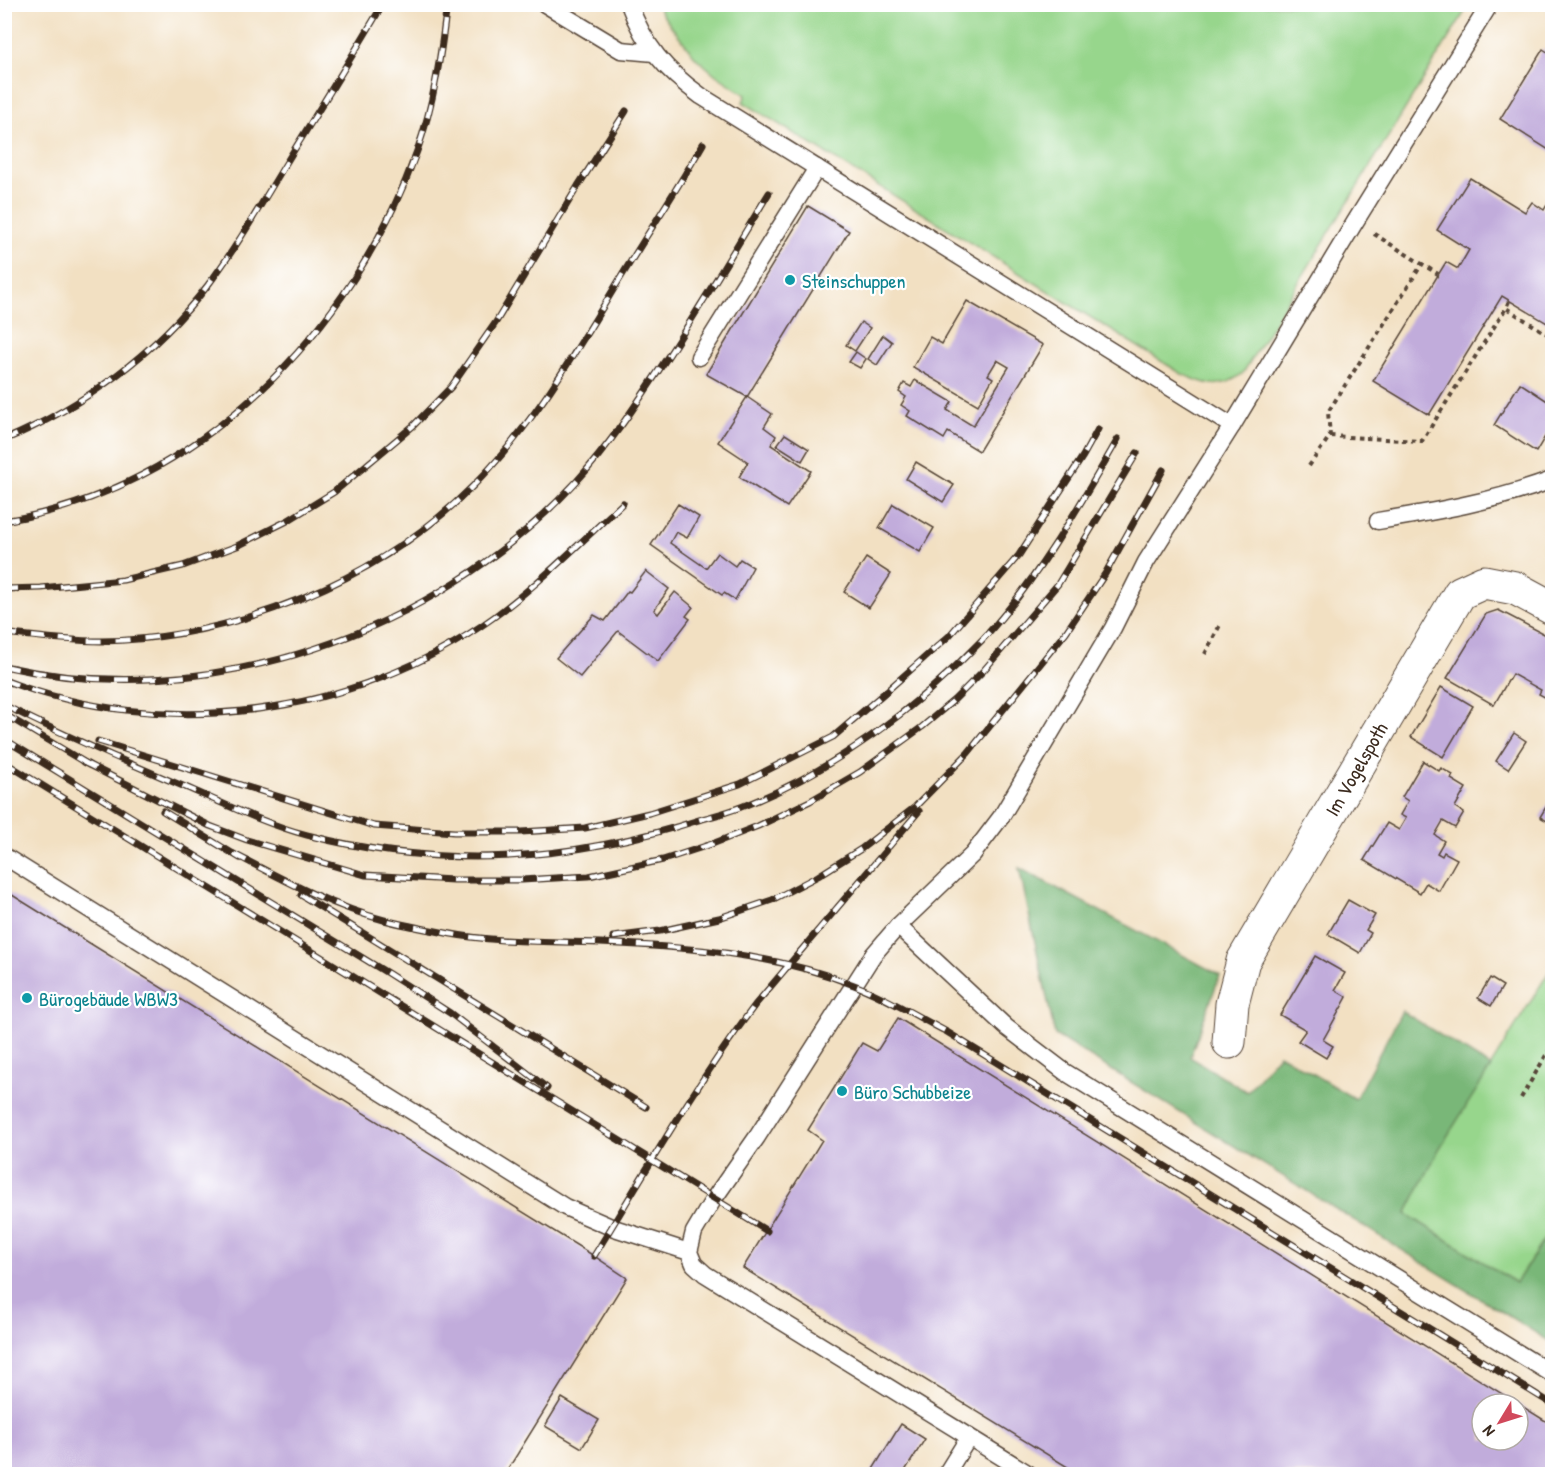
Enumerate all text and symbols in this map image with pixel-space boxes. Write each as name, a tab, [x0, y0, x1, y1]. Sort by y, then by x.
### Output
place label: Steinschuppen	[802, 267, 906, 294]
marker: Steinschuppen	[783, 273, 797, 287]
street label: Im Vogelspoth	[1318, 717, 1394, 821]
place label: Bürogebäude WBW3	[39, 985, 178, 1012]
marker: Bürogebäude WBW3	[20, 991, 34, 1005]
place label: Büro Schubbeize	[854, 1078, 971, 1105]
marker: Büro Schubbeize	[835, 1084, 849, 1098]
north arrow	[1470, 1392, 1530, 1452]
text: N	[1477, 1421, 1499, 1441]

